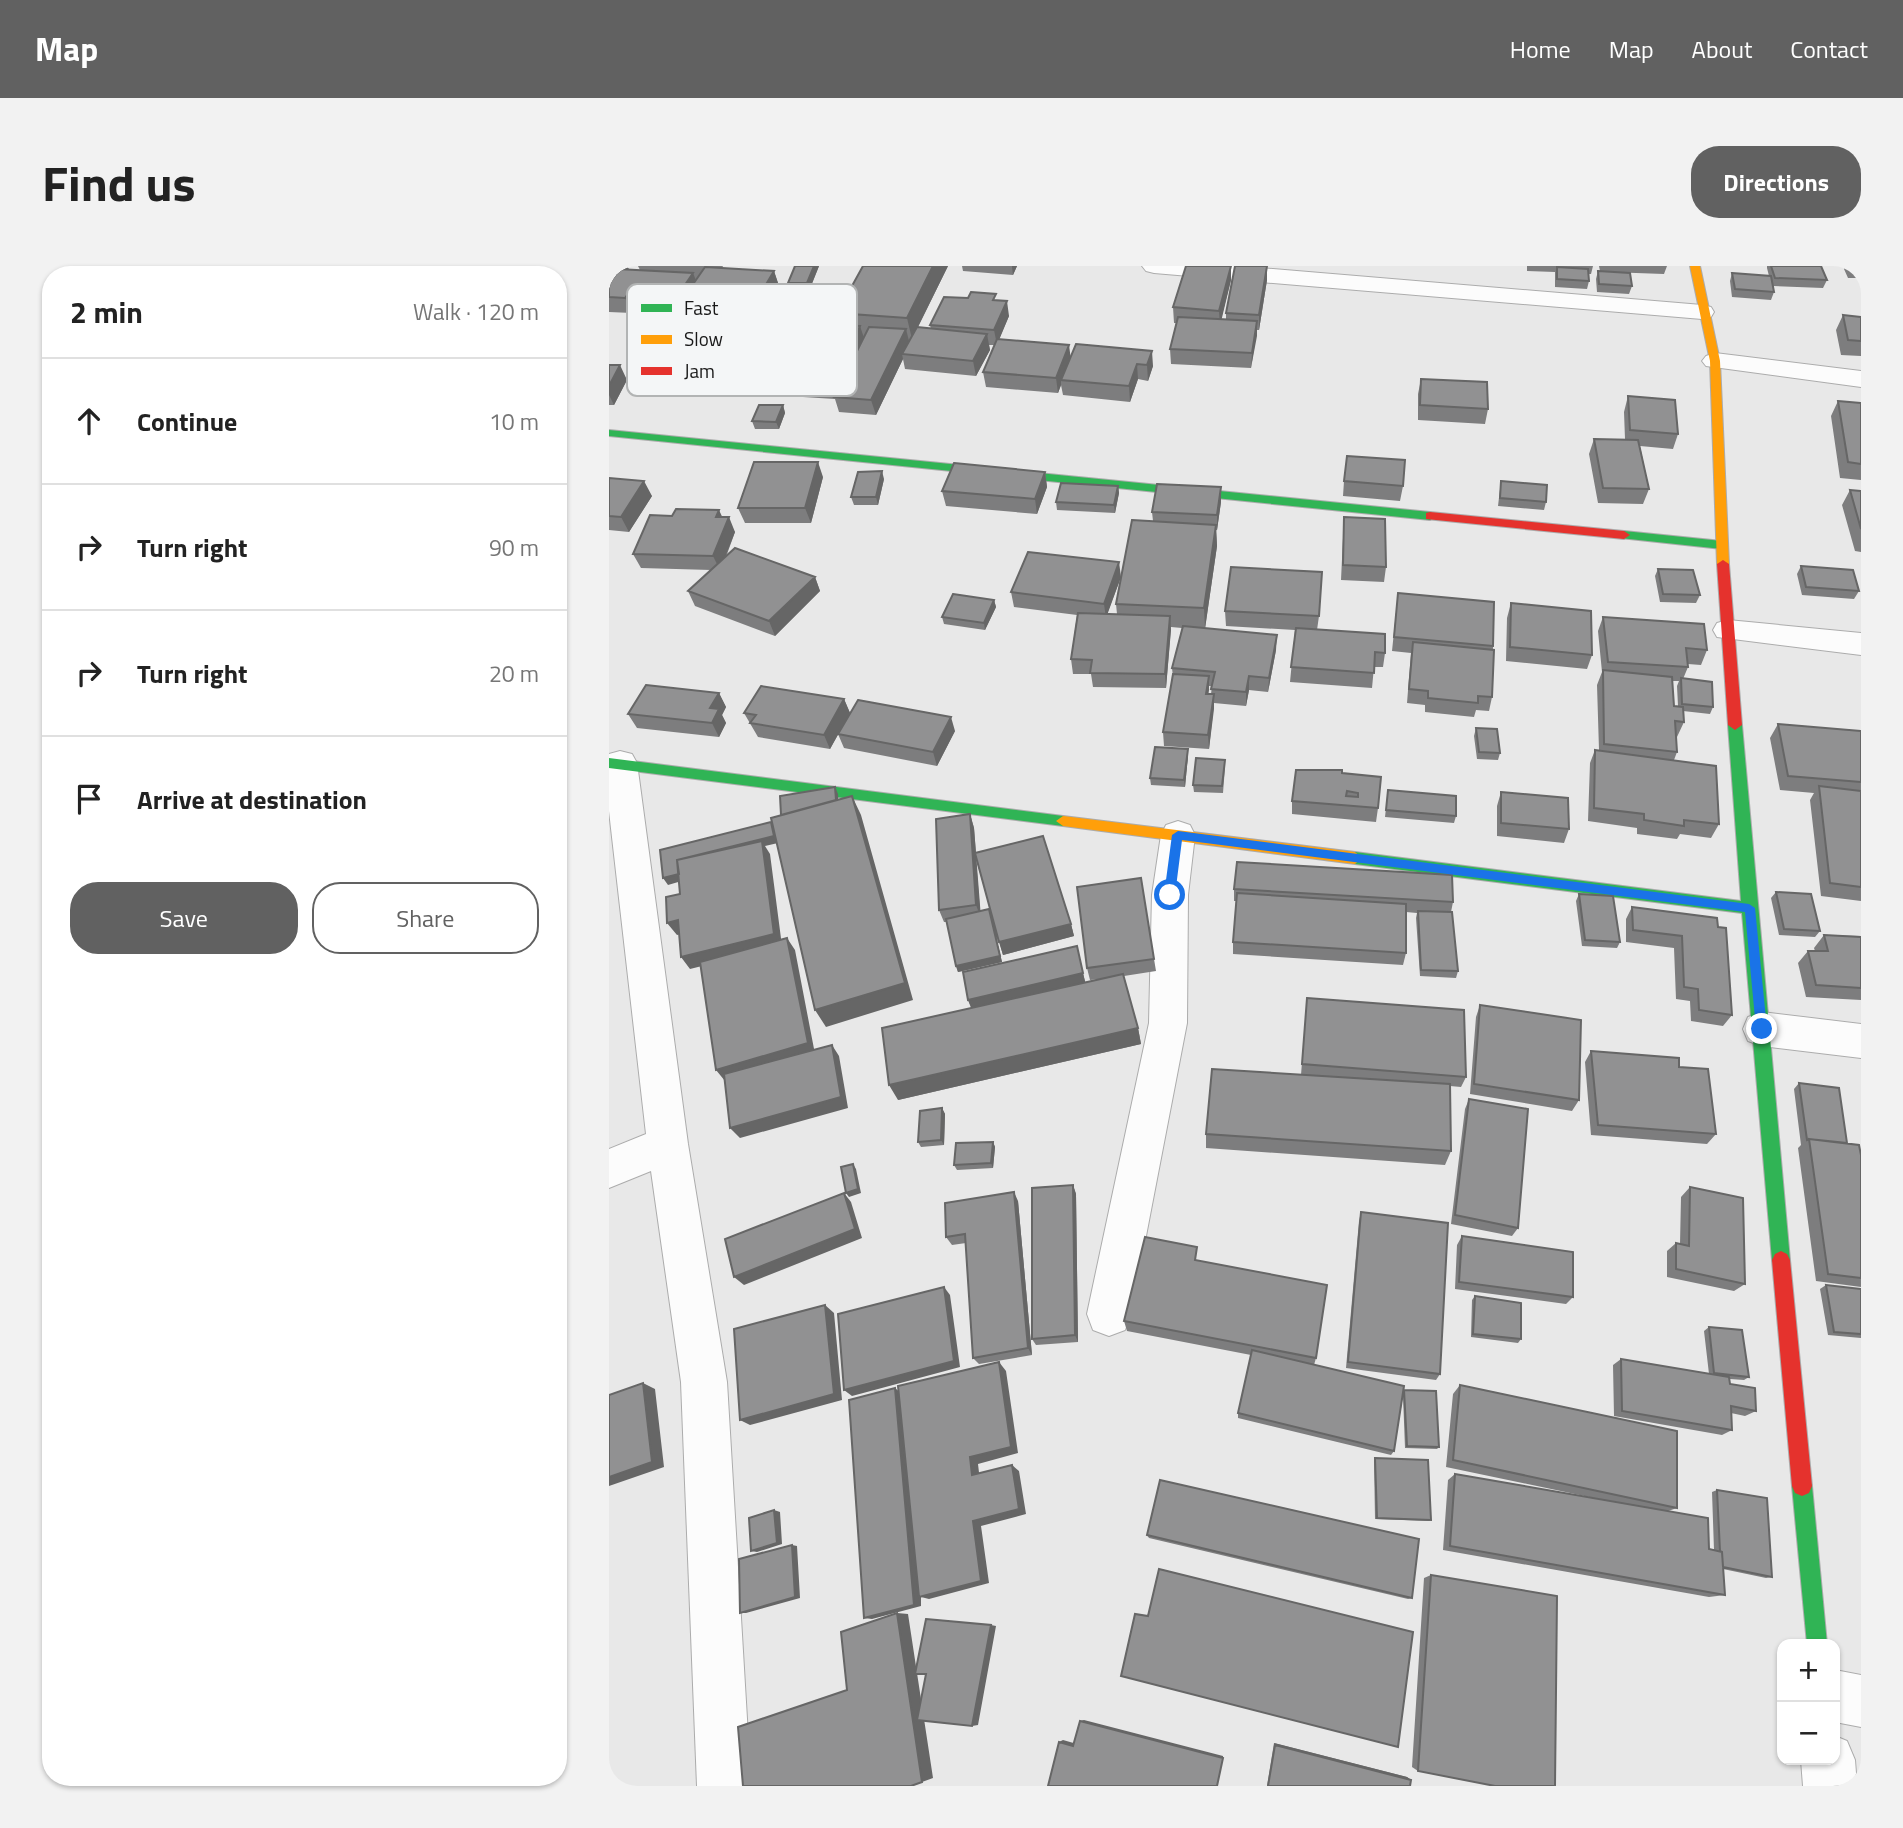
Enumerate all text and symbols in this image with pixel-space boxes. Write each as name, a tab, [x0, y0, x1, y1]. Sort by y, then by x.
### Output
text: Map	[35, 24, 98, 74]
text: Home	[1510, 31, 1571, 67]
text: Map	[1609, 31, 1654, 67]
text: About	[1692, 31, 1752, 67]
text: Contact	[1790, 31, 1868, 67]
text: Find us	[42, 145, 196, 220]
button: Directions	[1691, 146, 1861, 218]
legend	[627, 284, 857, 396]
text: 2 min	[70, 289, 143, 335]
text: Fast	[684, 293, 719, 322]
text: Walk · 120 m	[413, 294, 539, 329]
text: Slow	[684, 324, 723, 353]
text: Jam	[684, 356, 715, 385]
icon: ahead	[70, 402, 108, 440]
text: Continue	[137, 402, 237, 441]
text: 10 m	[489, 404, 539, 439]
icon: right	[70, 528, 108, 566]
text: Turn right	[137, 528, 248, 567]
text: 90 m	[489, 530, 539, 565]
icon: right	[70, 654, 108, 692]
text: Turn right	[137, 654, 248, 693]
text: 20 m	[489, 656, 539, 691]
icon: arrive	[70, 780, 108, 818]
text: Arrive at destination	[137, 780, 367, 819]
route start	[1154, 879, 1185, 910]
button: Save	[70, 882, 298, 954]
button: Share	[312, 882, 539, 954]
route end	[1746, 1013, 1777, 1044]
map controls	[1777, 1639, 1840, 1765]
button: +	[1777, 1639, 1840, 1702]
button: −	[1777, 1702, 1840, 1765]

